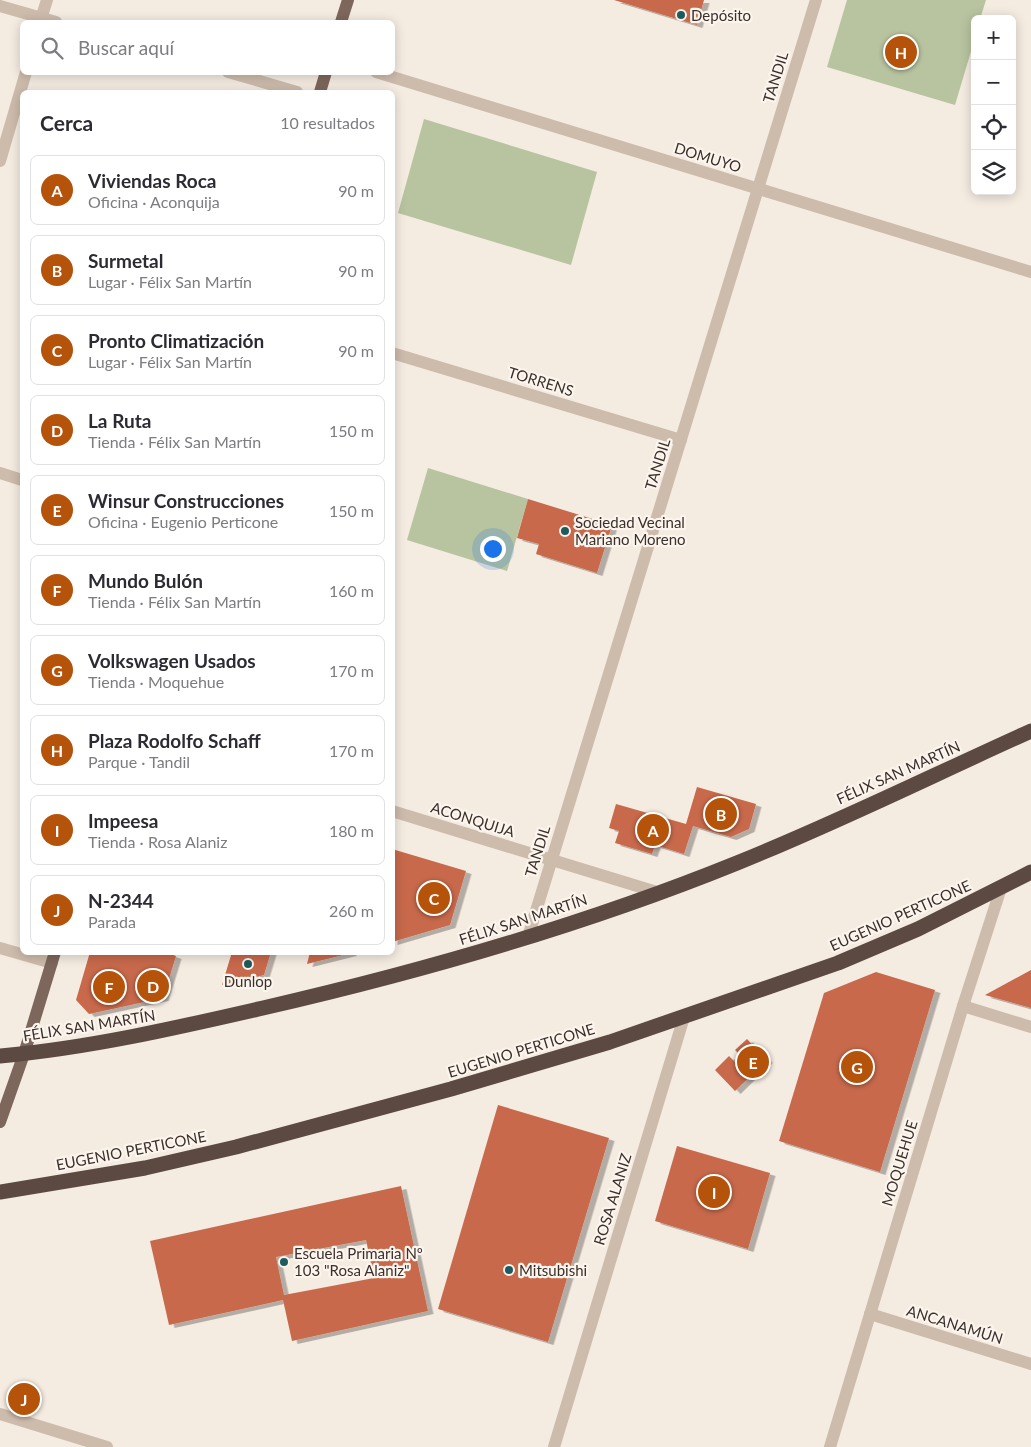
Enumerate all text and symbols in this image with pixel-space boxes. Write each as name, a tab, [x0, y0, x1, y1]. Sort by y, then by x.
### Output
place label: Depósito	[691, 6, 751, 24]
marker: Depósito	[675, 9, 687, 21]
map controls	[971, 15, 1016, 195]
button: +	[971, 15, 1016, 60]
search box	[20, 20, 395, 75]
pin: H	[885, 33, 917, 71]
icon: search	[38, 34, 66, 62]
text: Buscar aquí	[78, 36, 174, 59]
street label: TANDIL	[759, 49, 791, 105]
button: −	[971, 60, 1016, 105]
button: locate	[971, 105, 1016, 150]
text: Cerca	[40, 110, 93, 135]
text: 10 resultados	[280, 113, 375, 132]
street label: DOMUYO	[672, 138, 744, 176]
button: layers	[971, 150, 1016, 195]
text: Viviendas Roca	[88, 169, 216, 192]
text: A	[51, 181, 63, 200]
text: 90 m	[338, 181, 374, 200]
text: Oficina · Aconquija	[88, 192, 220, 211]
text: Surmetal	[88, 249, 163, 272]
text: B	[52, 261, 62, 280]
text: 90 m	[338, 261, 374, 280]
text: Lugar · Félix San Martín	[88, 272, 252, 291]
text: Pronto Climatización	[88, 329, 264, 352]
text: C	[52, 341, 62, 360]
text: 90 m	[338, 341, 374, 360]
text: Lugar · Félix San Martín	[88, 352, 252, 371]
street label: TORRENS	[506, 363, 576, 399]
text: La Ruta	[88, 409, 151, 432]
text: D	[51, 421, 63, 440]
text: 150 m	[329, 421, 374, 440]
text: Tienda · Félix San Martín	[88, 432, 261, 451]
street label: TANDIL	[641, 436, 673, 492]
text: Winsur Construcciones	[88, 489, 284, 512]
text: E	[52, 501, 62, 520]
text: 150 m	[329, 501, 374, 520]
text: Oficina · Eugenio Perticone	[88, 512, 278, 531]
place label: Sociedad Vecinal Mariano Moreno	[575, 513, 686, 548]
marker: Sociedad Vecinal Mariano Moreno	[559, 525, 571, 537]
your location	[480, 536, 506, 562]
text: Mundo Bulón	[88, 569, 203, 592]
text: F	[52, 581, 62, 600]
text: 160 m	[329, 581, 374, 600]
text: Tienda · Félix San Martín	[88, 592, 261, 611]
text: Volkswagen Usados	[88, 649, 256, 672]
text: G	[51, 661, 63, 680]
text: 170 m	[329, 661, 374, 680]
text: Tienda · Moquehue	[88, 672, 224, 691]
text: Plaza Rodolfo Schaff	[88, 729, 261, 752]
street label: FÉLIX SAN MARTÍN	[833, 737, 963, 807]
text: H	[51, 741, 63, 760]
text: 170 m	[329, 741, 374, 760]
text: Parque · Tandil	[88, 752, 190, 771]
pin: B	[705, 795, 737, 833]
street label: ACONQUIJA	[429, 798, 518, 841]
text: Impeesa	[88, 809, 158, 832]
pin: A	[637, 811, 669, 849]
text: I	[55, 821, 59, 840]
text: 180 m	[329, 821, 374, 840]
street label: TANDIL	[521, 823, 553, 879]
text: Tienda · Rosa Alaniz	[88, 832, 227, 851]
street label: EUGENIO PERTICONE	[827, 876, 973, 954]
pin: C	[418, 879, 450, 917]
text: N-2344	[88, 889, 154, 912]
street label: FÉLIX SAN MARTÍN	[457, 890, 589, 948]
text: J	[54, 901, 60, 920]
text: 260 m	[329, 901, 374, 920]
text: Parada	[88, 912, 136, 931]
marker: Dunlop	[242, 958, 254, 970]
pin: D	[137, 967, 169, 1005]
pin: F	[93, 968, 125, 1006]
place label: Dunlop	[224, 972, 272, 990]
street label: FÉLIX SAN MARTÍN	[22, 1006, 156, 1044]
street label: EUGENIO PERTICONE	[445, 1019, 597, 1081]
pin: E	[737, 1043, 769, 1081]
pin: G	[841, 1048, 873, 1086]
street label: MOQUEHUE	[877, 1118, 921, 1208]
street label: EUGENIO PERTICONE	[54, 1127, 208, 1173]
street label: ROSA ALANIZ	[590, 1151, 634, 1247]
pin: I	[698, 1173, 730, 1211]
place label: Escuela Primaria Nº 103 "Rosa Alaniz"	[294, 1244, 423, 1279]
marker: Escuela Primaria Nº 103 "Rosa Alaniz"	[278, 1256, 290, 1268]
place label: Mitsubishi	[519, 1261, 587, 1279]
marker: Mitsubishi	[503, 1264, 515, 1276]
street label: ANCANAMÚN	[905, 1301, 1005, 1347]
pin: J	[8, 1380, 40, 1418]

